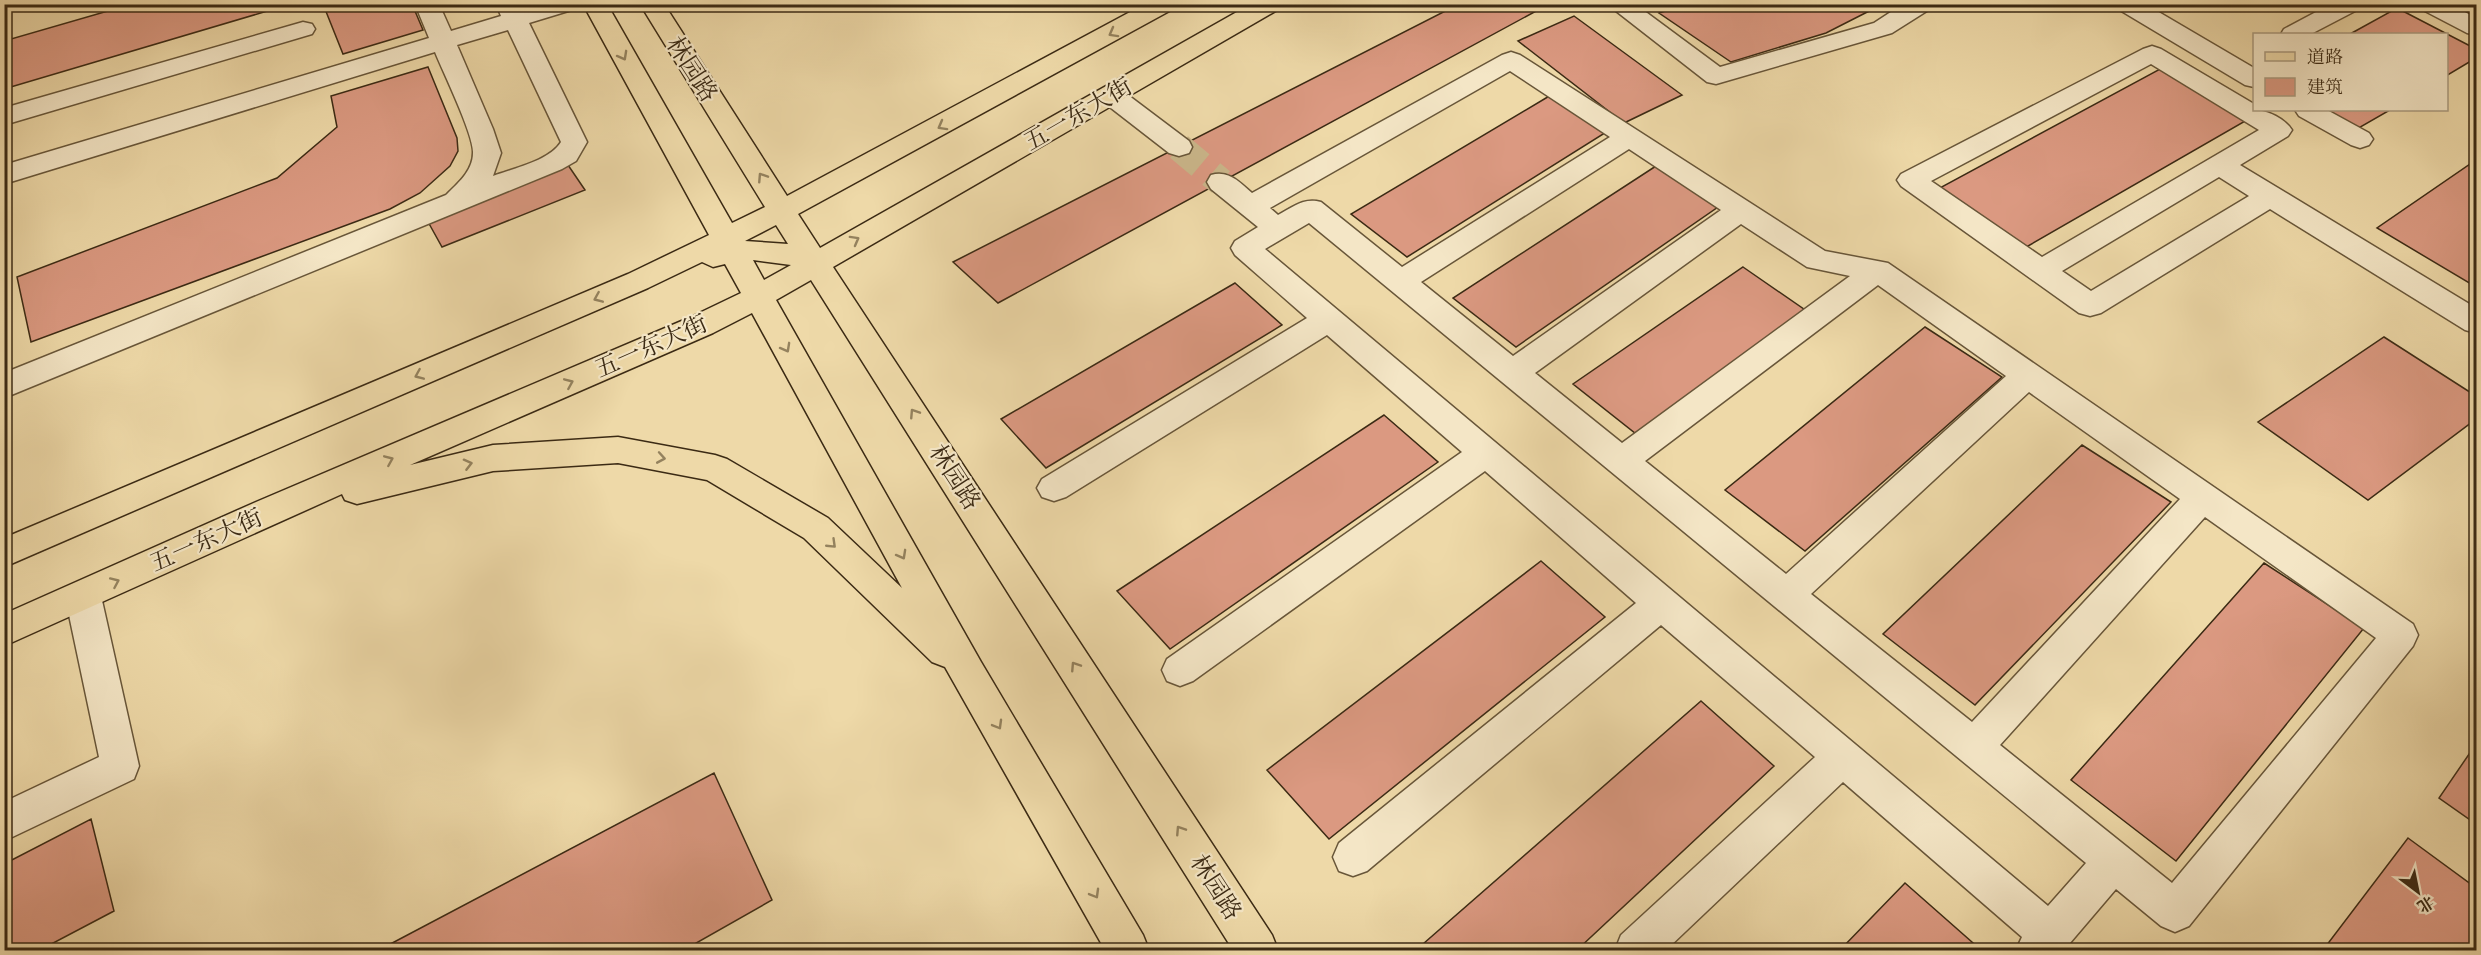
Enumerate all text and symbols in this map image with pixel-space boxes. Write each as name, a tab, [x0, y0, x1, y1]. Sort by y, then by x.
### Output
one-way arrow	[1108, 25, 1119, 37]
street label: 林园路	[660, 30, 725, 107]
legend	[2253, 33, 2448, 111]
text: 道路	[2307, 45, 2343, 68]
one-way arrow	[616, 49, 627, 60]
street label: 五一东大街	[1018, 70, 1137, 157]
text: 建筑	[2307, 75, 2343, 98]
one-way arrow	[937, 119, 948, 130]
one-way arrow	[758, 173, 769, 184]
one-way arrow	[849, 236, 860, 247]
one-way arrow	[594, 290, 605, 302]
street label: 五一东大街	[590, 307, 712, 384]
one-way arrow	[779, 342, 791, 352]
one-way arrow	[414, 368, 425, 380]
one-way arrow	[562, 378, 573, 390]
one-way arrow	[910, 409, 921, 420]
street label: 林园路	[923, 438, 988, 515]
one-way arrow	[656, 451, 666, 464]
one-way arrow	[383, 455, 394, 467]
one-way arrow	[463, 459, 473, 472]
street label: 五一东大街	[145, 501, 267, 578]
one-way arrow	[825, 536, 836, 547]
one-way arrow	[895, 548, 906, 559]
one-way arrow	[109, 577, 120, 589]
one-way arrow	[1071, 662, 1083, 672]
one-way arrow	[990, 718, 1002, 729]
one-way arrow	[1177, 826, 1188, 837]
street label: 林园路	[1184, 848, 1249, 925]
north arrow	[2388, 862, 2448, 922]
one-way arrow	[1088, 887, 1099, 898]
text: 北	[2413, 891, 2438, 917]

